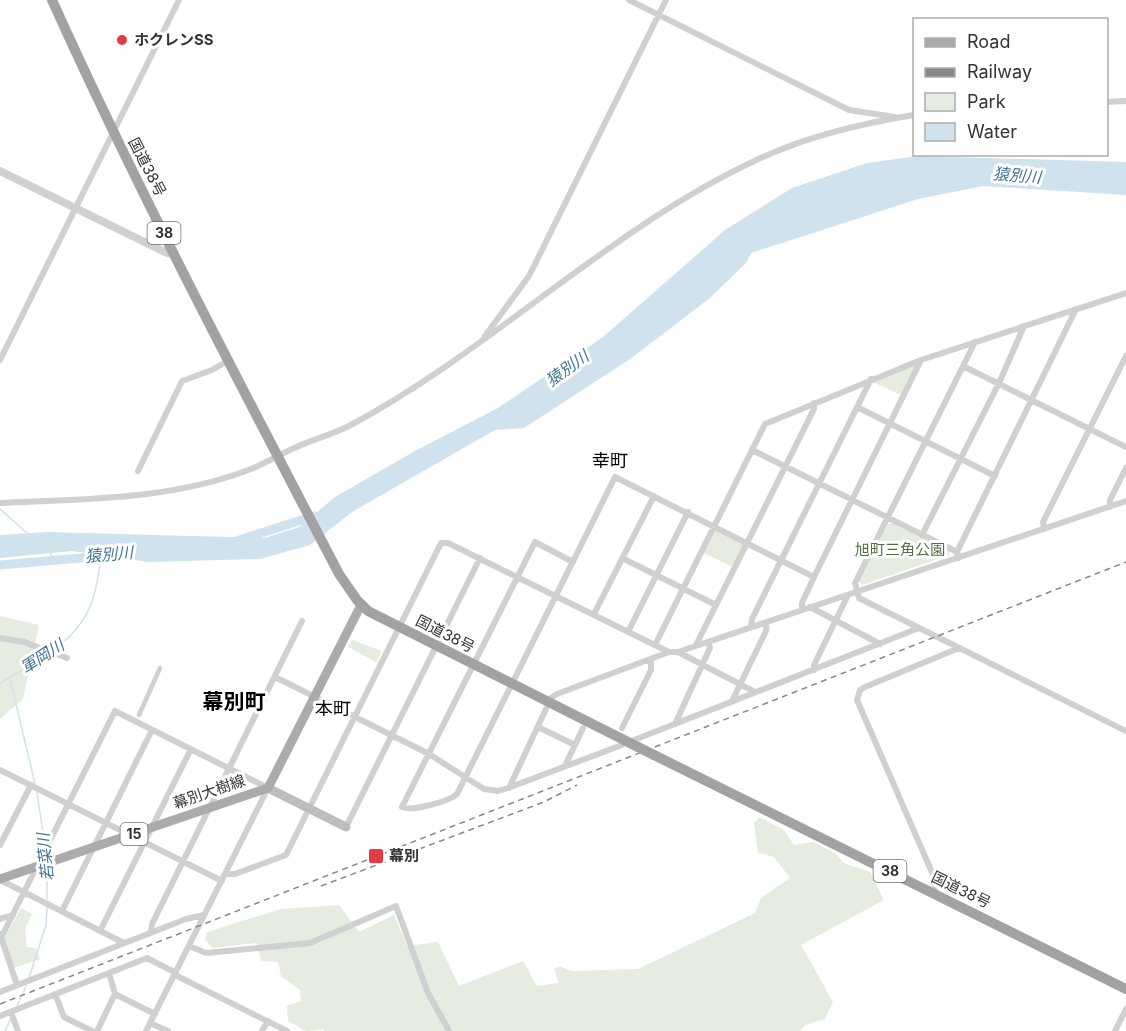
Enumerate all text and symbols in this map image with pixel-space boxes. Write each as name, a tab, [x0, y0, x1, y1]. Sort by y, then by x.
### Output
legend	[913, 18, 1108, 156]
place label: ホクレンSS	[134, 30, 214, 49]
text: Road	[967, 31, 1010, 52]
marker: ホクレンSS	[115, 33, 129, 47]
text: Railway	[967, 61, 1032, 82]
text: Park	[967, 91, 1006, 112]
text: Water	[967, 121, 1017, 142]
street label: 国道38号	[125, 134, 170, 199]
water label: 猿別川	[992, 163, 1044, 187]
road number: 38	[148, 222, 180, 244]
water label: 猿別川	[542, 345, 594, 390]
district label: 幸町	[592, 450, 628, 471]
park label: 旭町三角公園	[855, 540, 945, 559]
water label: 猿別川	[84, 542, 136, 566]
street label: 国道38号	[413, 611, 478, 656]
water label: 軍岡川	[16, 633, 69, 677]
district label: 幕別町	[203, 689, 266, 714]
district label: 本町	[315, 698, 351, 719]
street label: 幕別大樹線	[170, 770, 247, 813]
road number: 15	[120, 823, 148, 845]
water label: 若菜川	[32, 830, 57, 882]
place label: 幕別	[389, 846, 419, 865]
marker: 幕別	[367, 847, 385, 865]
road number: 38	[874, 860, 906, 882]
street label: 国道38号	[928, 867, 994, 912]

